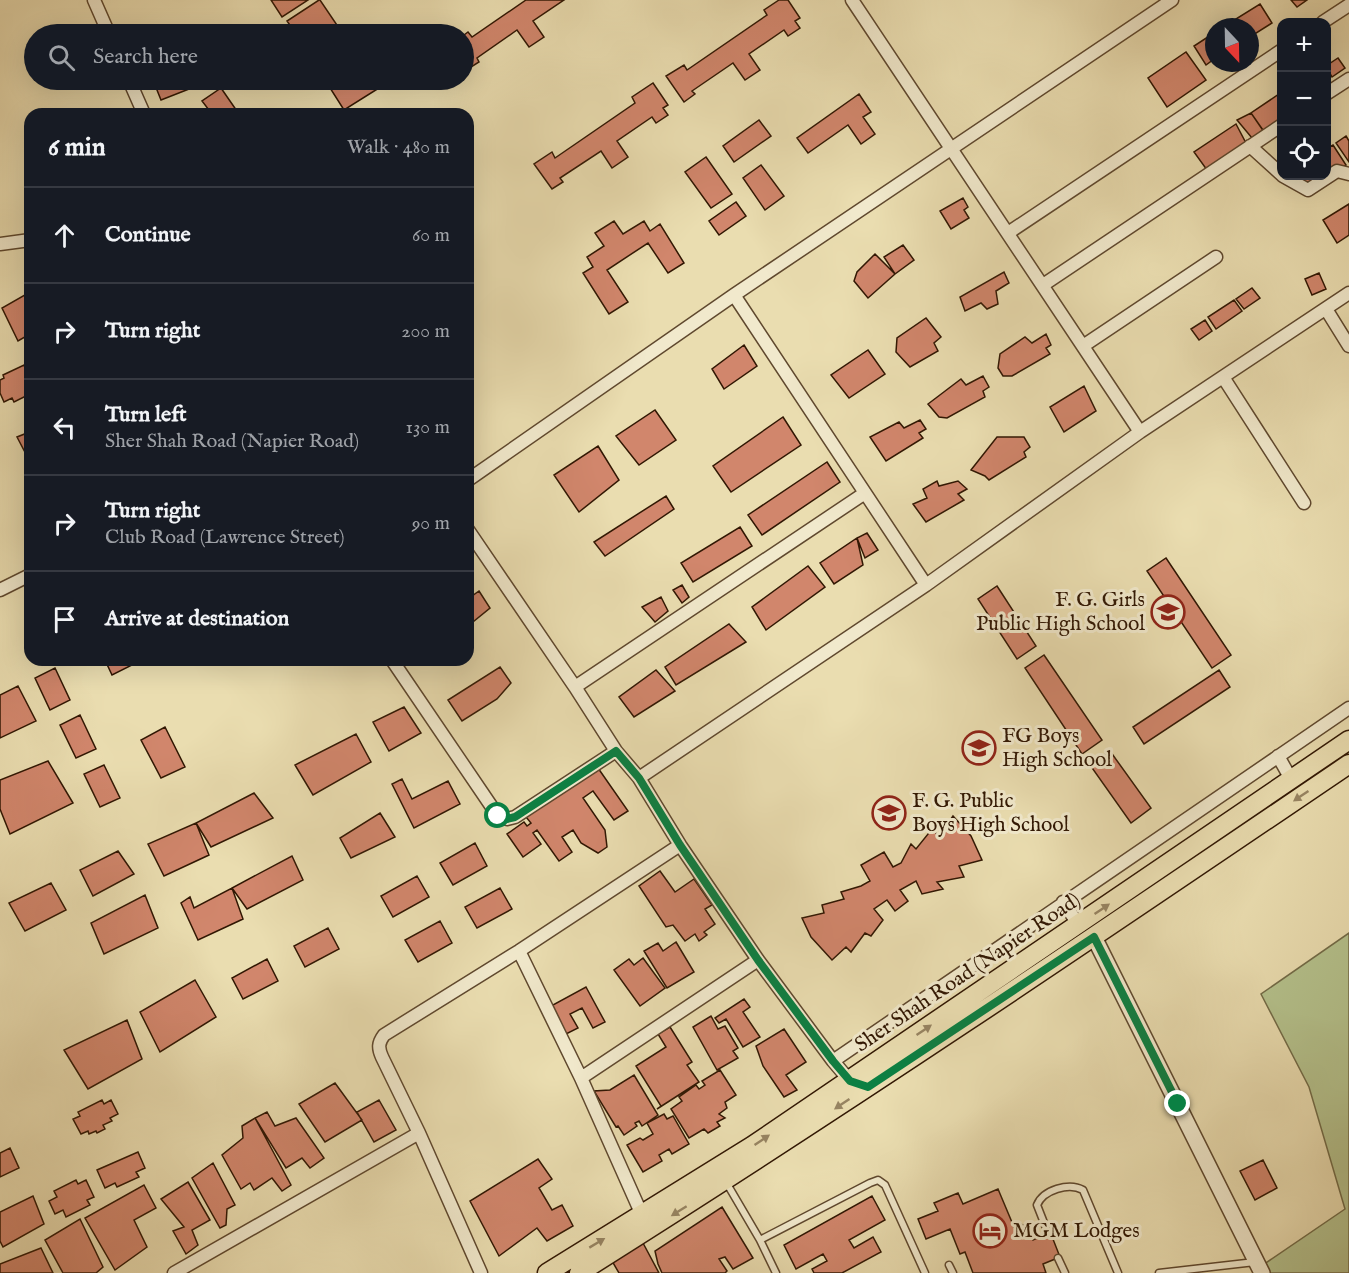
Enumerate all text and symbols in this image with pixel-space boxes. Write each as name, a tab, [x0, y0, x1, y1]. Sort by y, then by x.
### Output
north arrow	[1205, 18, 1259, 72]
map controls	[1277, 18, 1331, 180]
button: +	[1277, 18, 1331, 72]
search box	[24, 24, 474, 90]
icon: search	[45, 41, 78, 74]
text: Search here	[93, 43, 198, 71]
button: −	[1277, 72, 1331, 126]
button: locate	[1277, 126, 1331, 180]
text: 6 min	[48, 131, 106, 164]
text: Walk · 480 m	[347, 135, 450, 160]
icon: ahead	[48, 219, 81, 252]
text: Continue	[105, 221, 191, 249]
text: 60 m	[412, 223, 450, 248]
icon: right	[48, 315, 81, 348]
text: Turn right	[105, 317, 200, 345]
text: 200 m	[401, 319, 450, 344]
text: Turn left	[105, 401, 187, 429]
icon: left	[48, 411, 81, 444]
text: 130 m	[405, 415, 450, 440]
text: Sher Shah Road (Napier Road)	[105, 429, 359, 454]
text: Turn right	[105, 497, 200, 525]
icon: right	[48, 507, 81, 540]
text: 90 m	[412, 511, 450, 536]
text: Club Road (Lawrence Street)	[105, 525, 345, 550]
place label: F. G. Girls Public High School	[976, 587, 1145, 638]
school or university icon: F. G. Girls Public High School	[1150, 594, 1186, 630]
icon: arrive	[48, 603, 81, 636]
text: Arrive at destination	[105, 605, 289, 633]
place label: FG Boys High School	[1002, 723, 1112, 774]
school or university icon: FG Boys High School	[961, 730, 997, 766]
place label: F. G. Public Boys High School	[912, 788, 1070, 839]
one-way arrow	[1292, 791, 1309, 802]
school or university icon: F. G. Public Boys High School	[871, 795, 907, 831]
route start	[484, 802, 510, 828]
street label: Sher Shah Road (Napier Road)	[850, 887, 1086, 1059]
one-way arrow	[1094, 903, 1110, 915]
one-way arrow	[916, 1025, 932, 1036]
route end	[1164, 1090, 1190, 1116]
one-way arrow	[835, 1098, 851, 1110]
one-way arrow	[754, 1134, 770, 1146]
one-way arrow	[671, 1205, 687, 1216]
hotel icon: MGM Lodges	[972, 1213, 1008, 1249]
place label: MGM Lodges	[1013, 1218, 1140, 1245]
one-way arrow	[589, 1237, 605, 1248]

